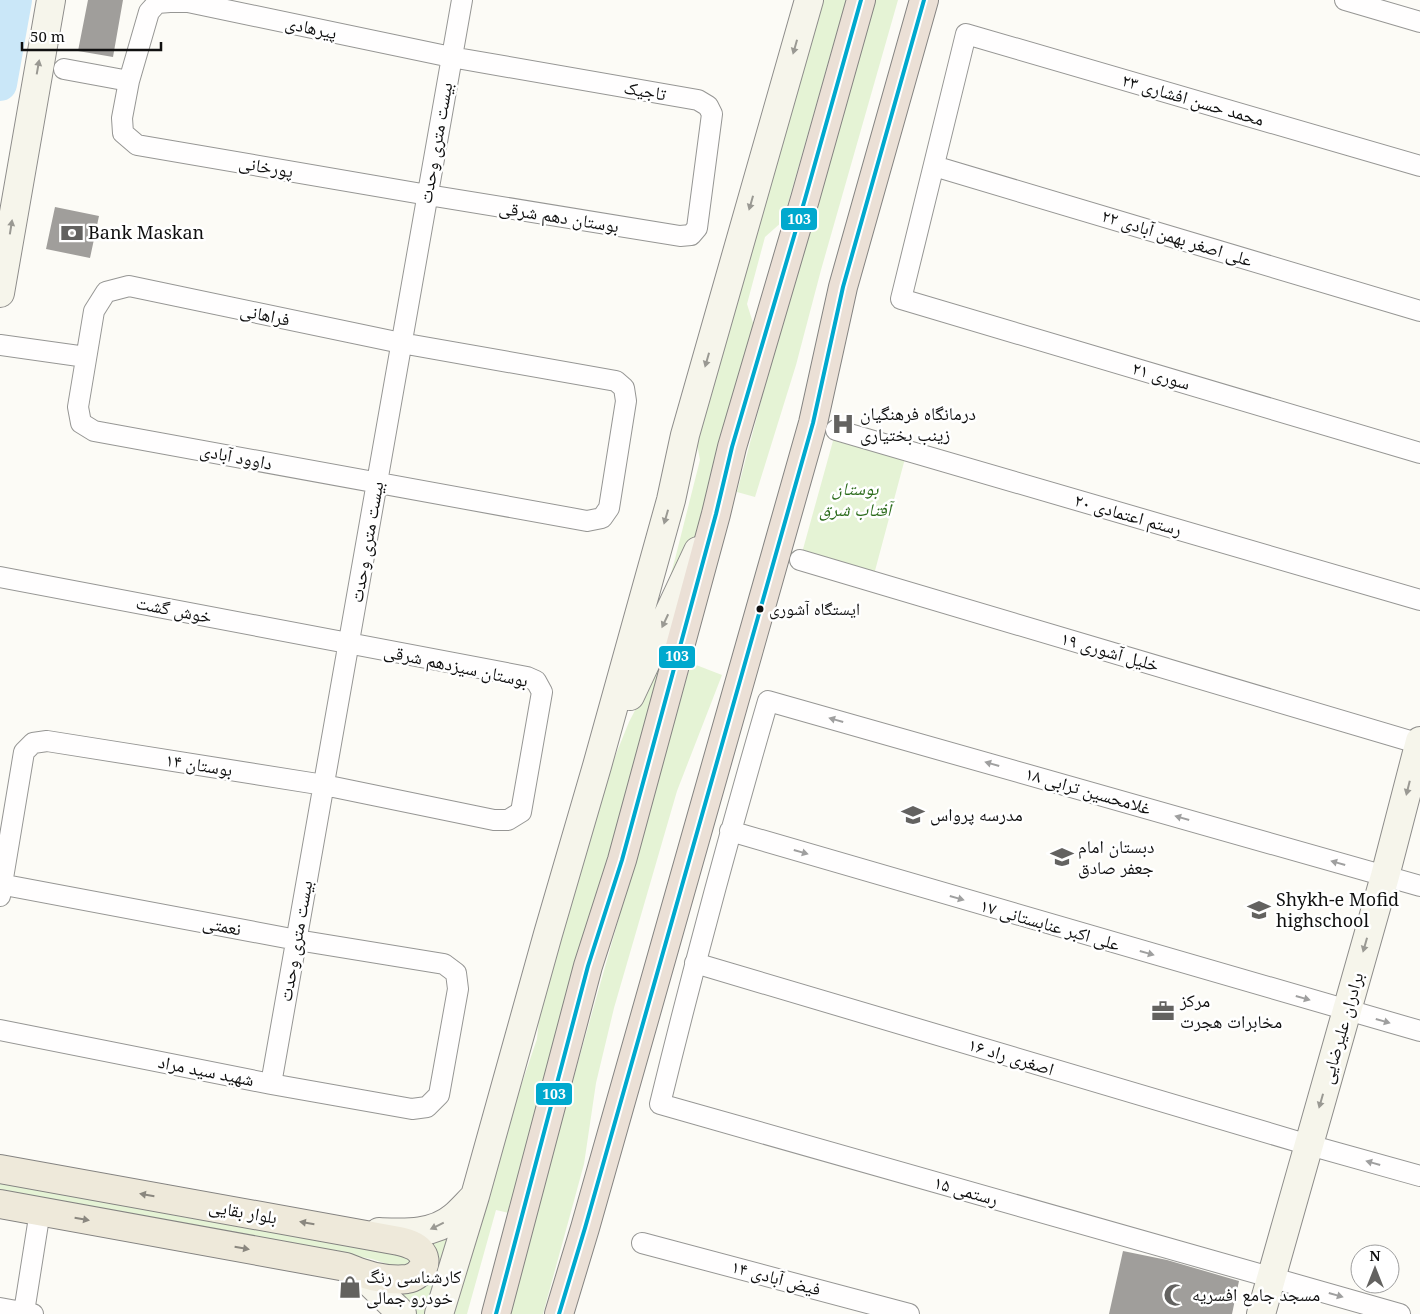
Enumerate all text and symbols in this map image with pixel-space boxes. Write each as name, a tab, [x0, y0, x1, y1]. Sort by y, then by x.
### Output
street label: پیرهادی	[283, 10, 339, 44]
scale bar	[22, 20, 161, 52]
text: 50 m	[30, 26, 65, 46]
one-way arrow	[791, 39, 799, 54]
one-way arrow	[35, 59, 43, 75]
street label: محمد حسن افشاری ۲۳	[1119, 67, 1267, 131]
street label: تاجیک	[622, 74, 668, 106]
street label: بیست متری وحدت	[413, 80, 458, 205]
street label: پورخانی	[237, 149, 295, 183]
street label: بوستان دهم شرقی	[497, 195, 621, 238]
one-way arrow	[747, 196, 755, 211]
street label: علی اصغر بهمن آبادی ۲۲	[1099, 203, 1255, 271]
line badge: 103	[780, 207, 818, 231]
text: 103	[787, 209, 811, 228]
one-way arrow	[7, 219, 15, 235]
bank icon: Bank Maskan	[59, 220, 85, 246]
place label: Bank Maskan	[88, 220, 205, 244]
street label: فراهانی	[238, 297, 292, 331]
one-way arrow	[702, 352, 710, 367]
street label: سوری ۲۱	[1130, 355, 1193, 395]
place label: درمانگاه فرهنگیان زینب بختیاری	[860, 401, 976, 446]
hospital icon: درمانگاه فرهنگیان زینب بختیاری	[830, 411, 856, 437]
street label: داوود آبادی	[198, 437, 274, 475]
park label: بوستان آفتاب شرق	[819, 476, 896, 521]
street label: بیست متری وحدت	[344, 479, 389, 604]
street label: رستم اعتمادی ۲۰	[1071, 487, 1185, 542]
one-way arrow	[662, 509, 670, 524]
street label: خوش گشت	[134, 590, 214, 628]
place label: ایستگاه آشوری	[769, 597, 860, 620]
marker: ایستگاه آشوری	[755, 604, 765, 614]
one-way arrow	[661, 614, 669, 628]
street label: خلیل آشوری ۱۹	[1058, 626, 1162, 677]
street label: بوستان سیزدهم شرقی	[382, 638, 531, 693]
line badge: 103	[658, 645, 696, 669]
text: 103	[665, 646, 689, 665]
one-way arrow	[828, 715, 843, 723]
street label: بوستان ۱۴	[164, 747, 234, 781]
one-way arrow	[984, 760, 999, 768]
street label: غلامحسین ترابی ۱۸	[1023, 761, 1154, 819]
one-way arrow	[1404, 780, 1412, 795]
school or university icon: مدرسه پرواس	[900, 802, 926, 828]
place label: مدرسه پرواس	[930, 802, 1023, 826]
one-way arrow	[1174, 814, 1189, 822]
place label: دبستان امام جعفر صادق	[1078, 834, 1154, 879]
school or university icon: دبستان امام جعفر صادق	[1049, 844, 1075, 870]
one-way arrow	[793, 849, 808, 857]
one-way arrow	[1331, 858, 1346, 866]
street label: بیست متری وحدت	[273, 878, 318, 1003]
place label: Shykh-e Mofid highschool	[1276, 887, 1399, 932]
street label: علی اکبر عنابستانی ۱۷	[978, 893, 1123, 955]
one-way arrow	[949, 894, 964, 902]
school or university icon: Shykh-e Mofid highschool	[1246, 897, 1272, 923]
street label: نعمتی	[201, 910, 244, 940]
one-way arrow	[1361, 937, 1369, 952]
one-way arrow	[1139, 949, 1154, 957]
street label: برادران علیرضایی	[1314, 969, 1368, 1086]
place label: مرکز مخابرات هجرت	[1179, 988, 1282, 1033]
one-way arrow	[1295, 994, 1310, 1002]
office icon: مرکز مخابرات هجرت	[1150, 998, 1176, 1024]
one-way arrow	[1376, 1017, 1391, 1025]
street label: اصغری راد ۱۶	[965, 1032, 1057, 1080]
street label: شهید سید مراد	[156, 1049, 256, 1091]
line badge: 103	[535, 1082, 573, 1106]
text: 103	[542, 1084, 566, 1103]
one-way arrow	[1317, 1094, 1325, 1109]
one-way arrow	[1365, 1158, 1380, 1166]
street label: رستمی ۱۵	[931, 1169, 1001, 1211]
one-way arrow	[138, 1191, 154, 1199]
street label: بلوار بقایی	[207, 1193, 279, 1229]
one-way arrow	[75, 1215, 91, 1223]
one-way arrow	[298, 1219, 314, 1227]
one-way arrow	[430, 1222, 444, 1230]
one-way arrow	[235, 1244, 251, 1252]
north arrow	[1350, 1244, 1400, 1294]
text: N	[1369, 1246, 1381, 1265]
street label: فیض آبادی ۱۴	[729, 1254, 824, 1300]
place label: کارشناسی رنگ خودرو جمالی	[366, 1264, 462, 1309]
shop icon: کارشناسی رنگ خودرو جمالی	[337, 1274, 363, 1300]
mosque icon: مسجد جامع افسریه	[1162, 1282, 1188, 1308]
place label: مسجد جامع افسریه	[1192, 1282, 1320, 1307]
one-way arrow	[1328, 1292, 1343, 1300]

